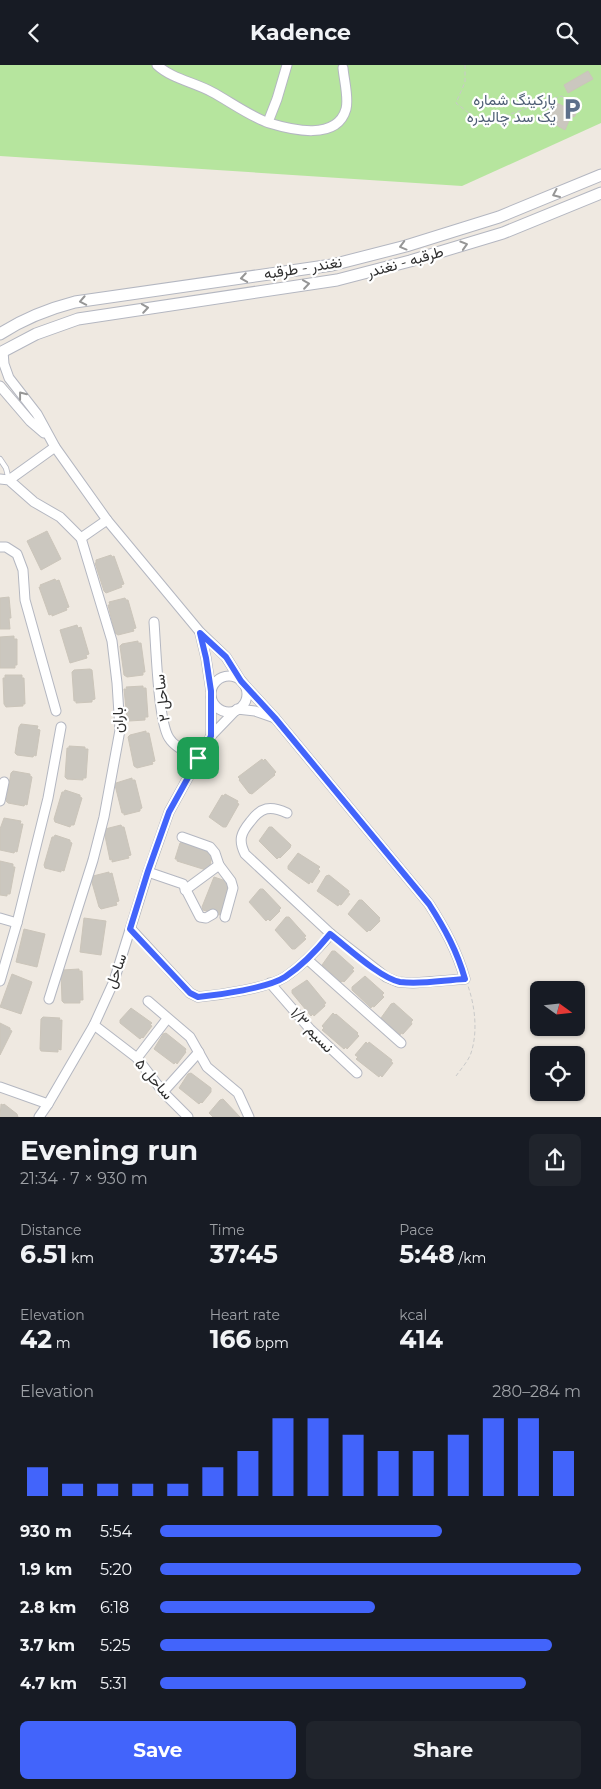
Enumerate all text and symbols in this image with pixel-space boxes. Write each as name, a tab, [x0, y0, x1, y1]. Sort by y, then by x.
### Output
icon: back	[20, 19, 48, 47]
text: Kadence	[250, 19, 351, 46]
icon: search	[553, 19, 581, 47]
place label: پارکینگ شماره یک سد چالیدره	[467, 90, 556, 127]
parking icon: پارکینگ شماره یک سد چالیدره	[559, 96, 585, 122]
one-way arrow	[552, 188, 561, 199]
street label: طرقبه - نغندر	[363, 241, 446, 282]
one-way arrow	[399, 241, 407, 251]
one-way arrow	[459, 241, 467, 251]
street label: نغندر - طرقبه	[262, 252, 343, 283]
one-way arrow	[239, 272, 247, 283]
one-way arrow	[302, 280, 310, 290]
one-way arrow	[78, 295, 87, 306]
one-way arrow	[141, 303, 150, 313]
one-way arrow	[20, 392, 28, 401]
street label: ساحل ۲	[149, 673, 174, 723]
street label: باران	[108, 707, 127, 733]
pin	[177, 737, 219, 779]
icon: arrive	[184, 744, 212, 772]
street label: ساحل	[100, 951, 131, 991]
north arrow	[530, 981, 585, 1036]
map controls	[530, 981, 585, 1101]
street label: نسیم ۱/۳	[286, 1003, 338, 1057]
button: locate	[530, 1046, 585, 1101]
street label: ساحل ۵	[131, 1054, 178, 1103]
text: Evening run	[20, 1133, 198, 1167]
button: share	[529, 1134, 581, 1186]
text: 21:34 · 7 × 930 m	[20, 1169, 148, 1188]
text: Distance	[20, 1221, 82, 1239]
text: Time	[210, 1221, 245, 1239]
text: Pace	[399, 1221, 434, 1239]
text: 6.51	[20, 1239, 67, 1269]
text: 37:45	[210, 1239, 278, 1269]
text: 5:48	[399, 1239, 455, 1269]
text: km	[67, 1249, 94, 1267]
text: /km	[455, 1249, 486, 1267]
text: Elevation	[20, 1306, 85, 1324]
text: Heart rate	[210, 1306, 280, 1324]
text: kcal	[399, 1306, 427, 1324]
text: 42	[20, 1324, 52, 1354]
text: 166	[210, 1324, 251, 1354]
text: 414	[399, 1324, 443, 1354]
text: m	[52, 1334, 71, 1352]
text: bpm	[251, 1334, 289, 1352]
text: Elevation	[20, 1382, 94, 1401]
text: 280–284 m	[492, 1382, 581, 1401]
text: 930 m	[20, 1522, 72, 1541]
text: 5:54	[100, 1522, 132, 1541]
text: 1.9 km	[20, 1560, 72, 1579]
text: 5:20	[100, 1560, 132, 1579]
text: 2.8 km	[20, 1598, 76, 1617]
text: 6:18	[100, 1598, 129, 1617]
text: 3.7 km	[20, 1636, 75, 1655]
text: 5:25	[100, 1636, 131, 1655]
text: 4.7 km	[20, 1674, 77, 1693]
text: 5:31	[100, 1674, 127, 1693]
button: Save	[20, 1721, 296, 1779]
button: Share	[306, 1721, 581, 1779]

